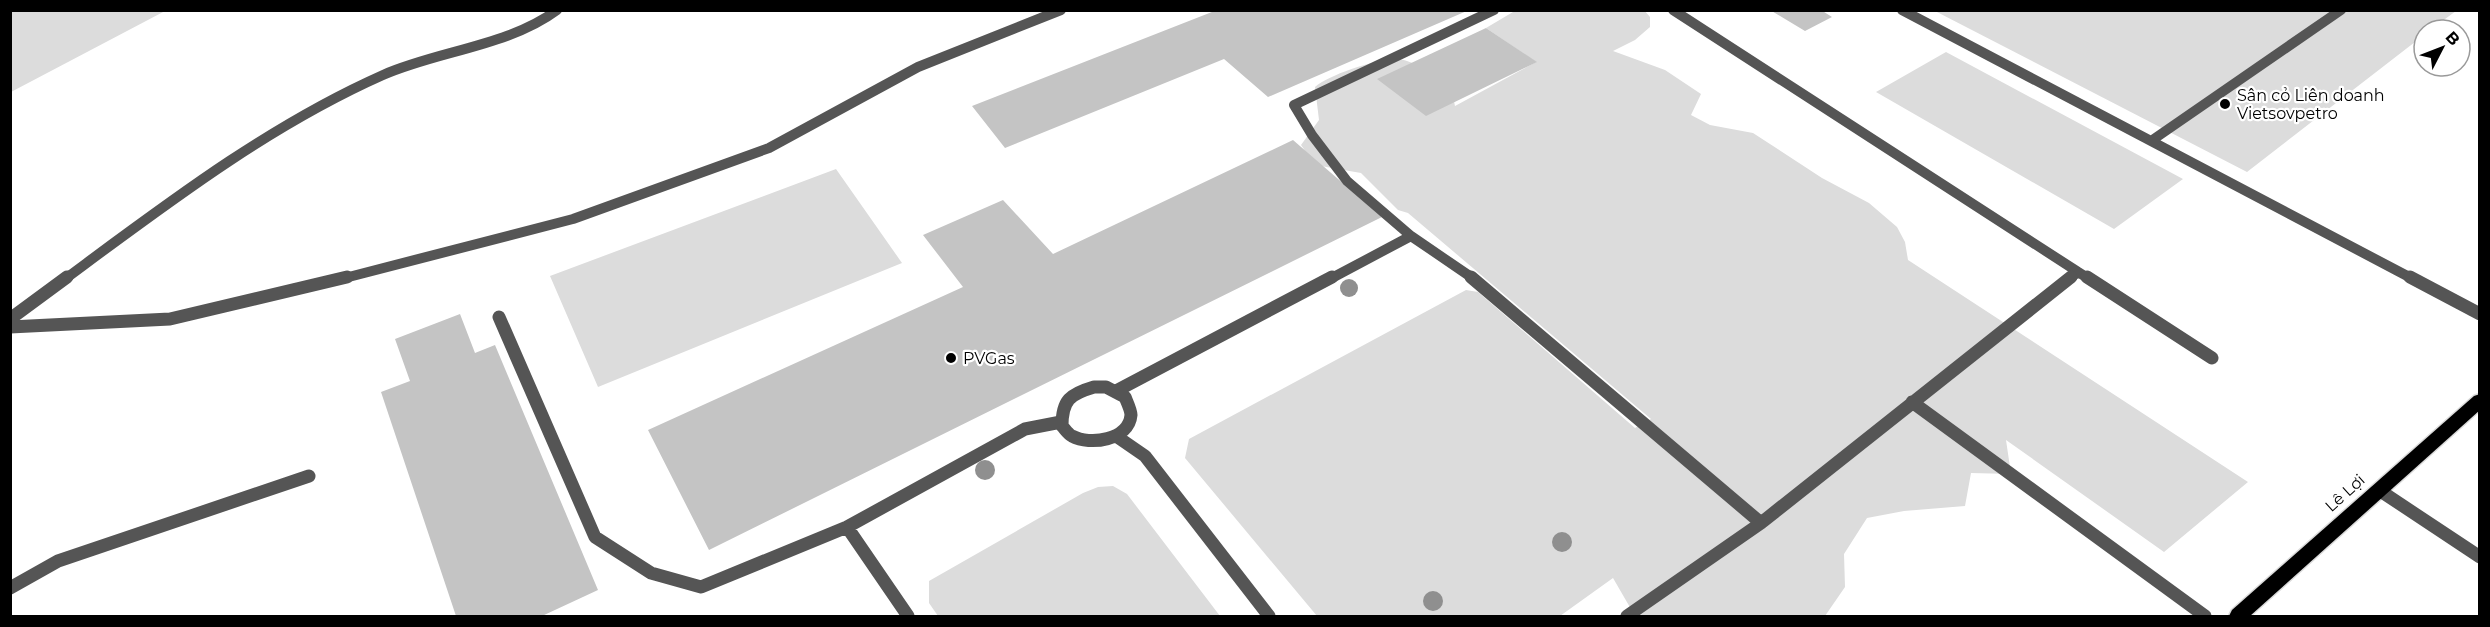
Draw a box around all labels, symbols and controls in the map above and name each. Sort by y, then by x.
north arrow [2412,18,2472,78]
text: B [2442,27,2464,49]
place label: Sân cỏ Liên doanh Vietsovpetro [2237,86,2385,123]
marker: Sân cỏ Liên doanh Vietsovpetro [2218,97,2232,111]
place label: PVGas [963,349,1015,368]
marker: PVGas [944,351,958,365]
street label: Lê Lợi [2321,470,2369,516]

